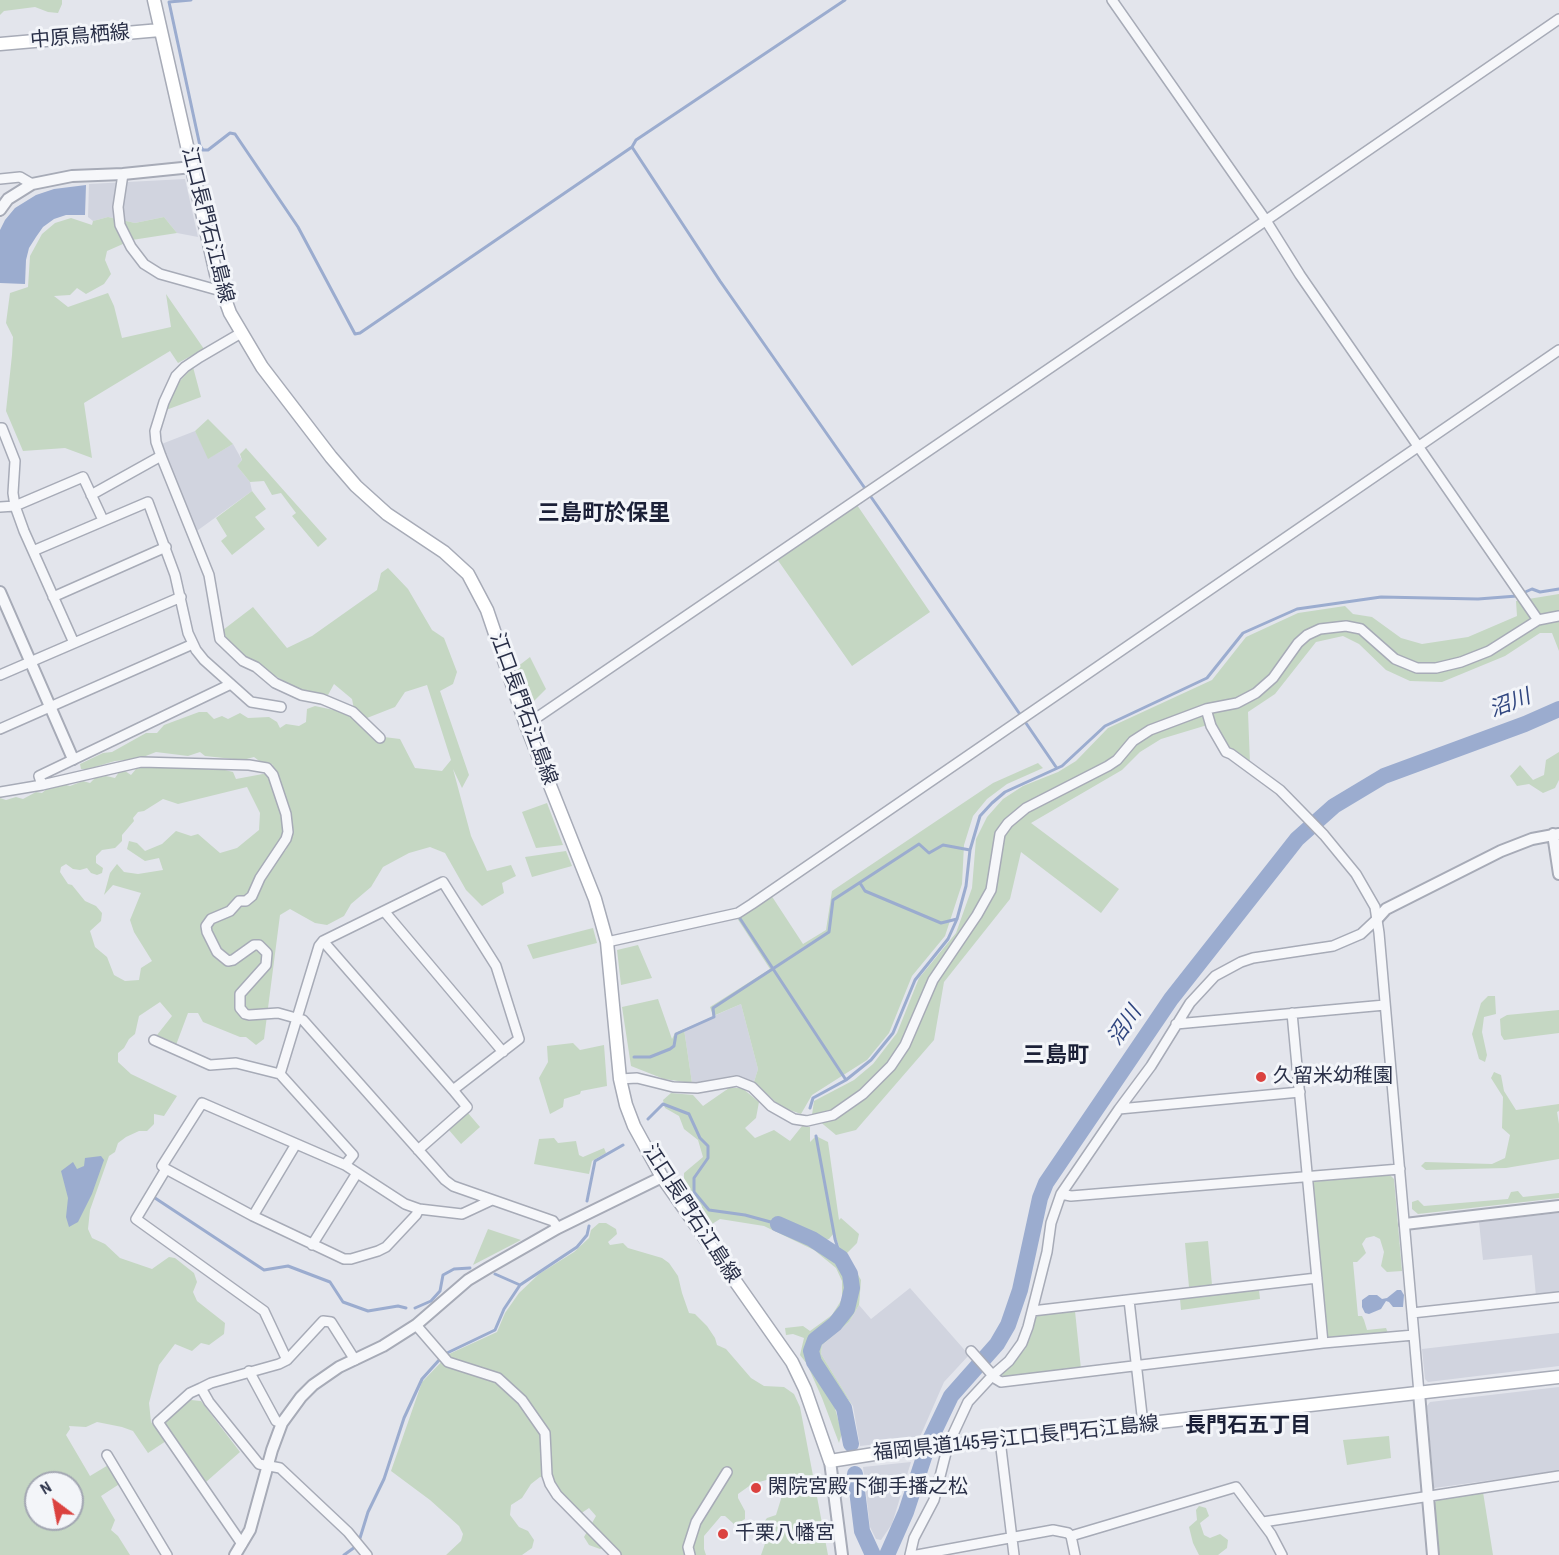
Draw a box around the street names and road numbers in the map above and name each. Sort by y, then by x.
street label: 中原鳥栖線 [29,21,131,53]
street label: 江口長門石江島線 [176,144,238,306]
street label: 江口長門石江島線 [484,630,562,788]
street label: 江口長門石江島線 [637,1140,745,1288]
street label: 福岡県道145号江口長門石江島線 [872,1412,1160,1466]

